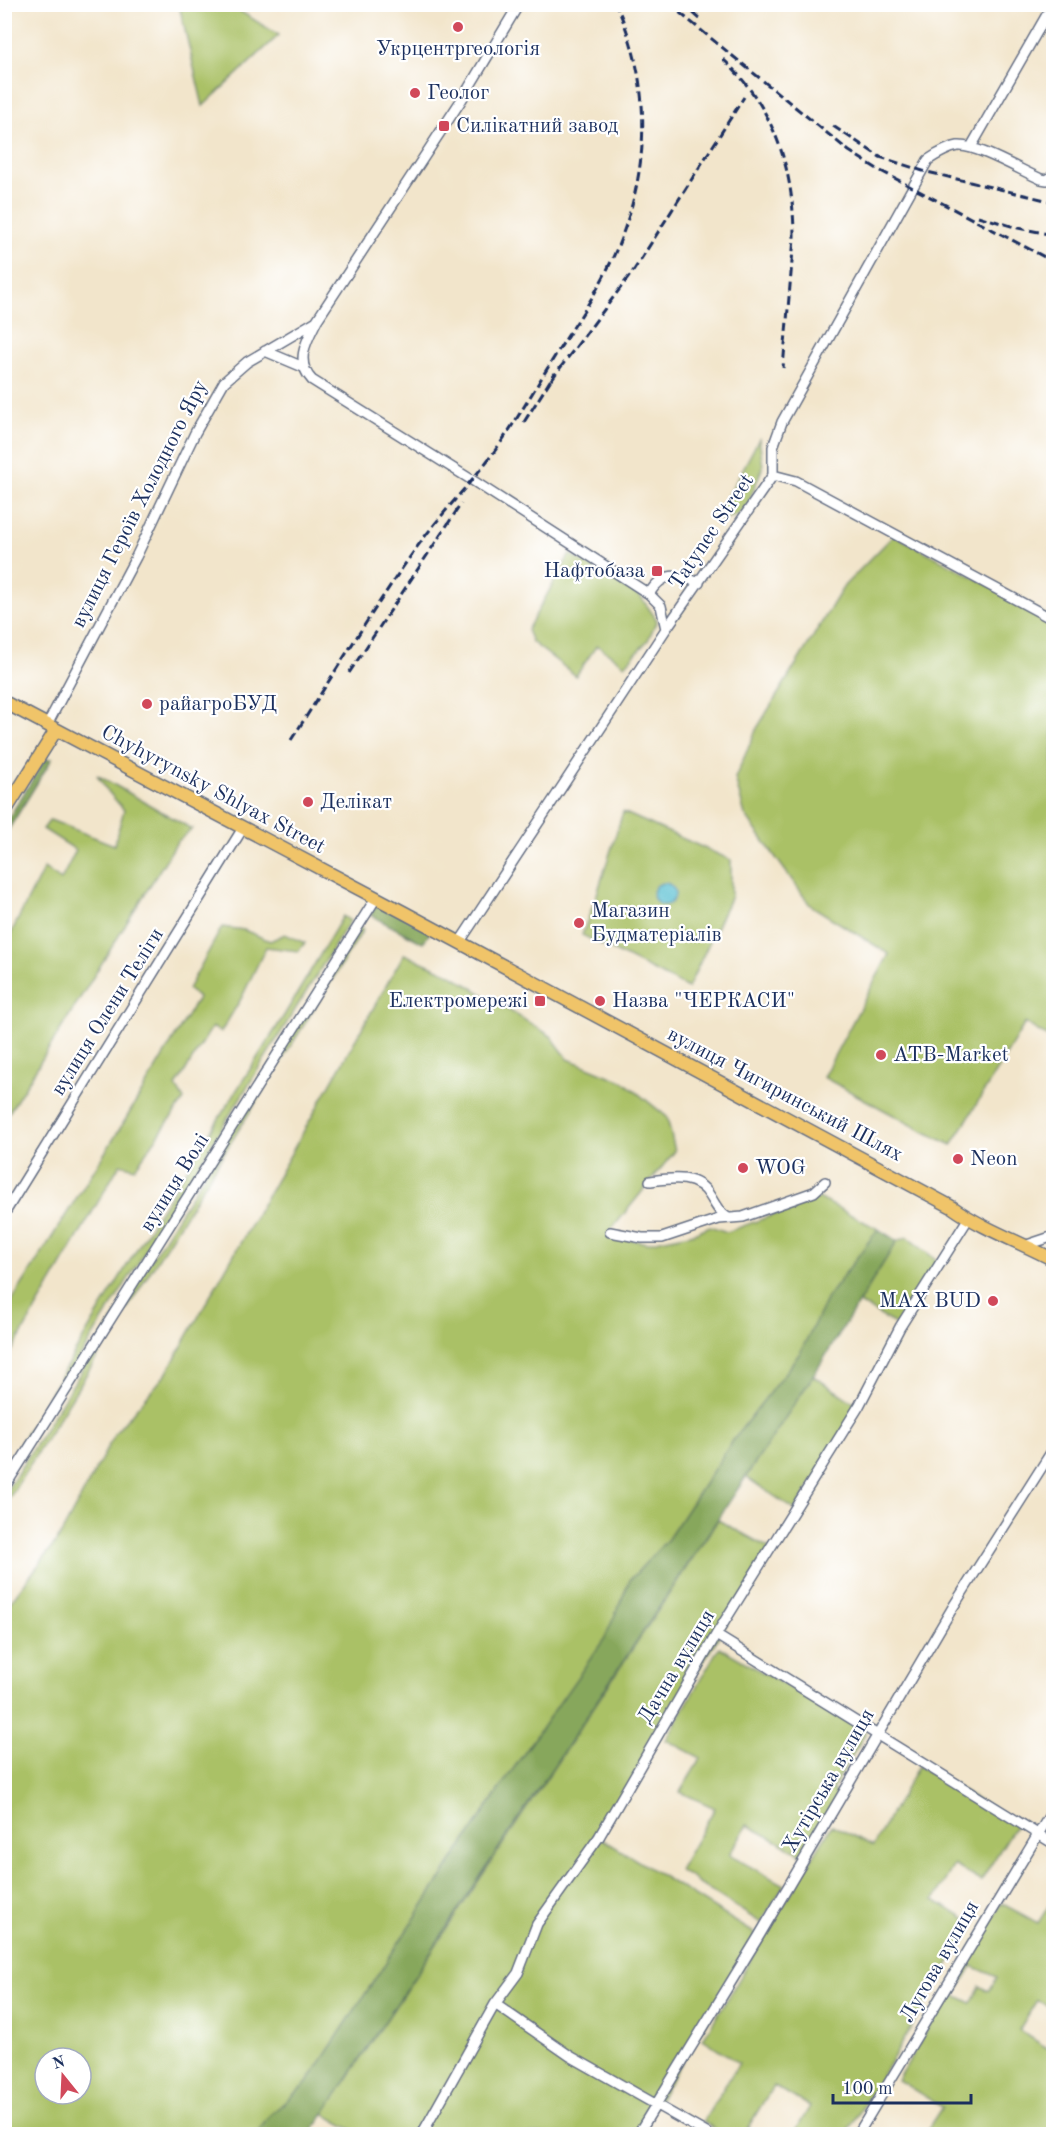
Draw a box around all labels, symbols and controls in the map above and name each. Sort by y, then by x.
marker: Укрцентргеологія [451,20,465,34]
place label: Укрцентргеологія [376,39,540,60]
place label: Геолог [427,83,489,104]
marker: Геолог [408,86,422,100]
place label: Силікатний завод [456,116,619,137]
marker: Силікатний завод [437,119,451,133]
street label: вулиця Героїв Холодного Яру [68,377,212,631]
street label: Tatynec Street [666,470,758,594]
place label: Нафтобаза [544,561,645,582]
marker: Нафтобаза [650,564,664,578]
place label: райагроБУД [159,694,277,715]
marker: райагроБУД [140,697,154,711]
street label: Chyhyrynsky Shlyax Street [97,722,329,858]
place label: Делікат [320,792,392,813]
marker: Делікат [301,795,315,809]
place label: Магазин Будматеріалів [591,901,722,946]
marker: Магазин Будматеріалів [572,916,586,930]
street label: вулиця Олени Теліги [48,925,168,1099]
place label: Електромережі [388,991,528,1012]
place label: Назва "ЧЕРКАСИ" [612,991,795,1012]
marker: Електромережі [533,994,547,1008]
marker: Назва "ЧЕРКАСИ" [593,994,607,1008]
street label: вулиця Чигиринський Шлях [664,1024,906,1166]
place label: ATB-Market [893,1045,1009,1066]
marker: ATB-Market [874,1048,888,1062]
street label: вулиця Волі [137,1130,213,1236]
place label: Neon [970,1149,1018,1170]
marker: Neon [951,1152,965,1166]
place label: WOG [755,1158,806,1179]
marker: WOG [736,1161,750,1175]
place label: MAX BUD [879,1291,981,1312]
marker: MAX BUD [986,1294,1000,1308]
street label: Дачна вулиця [635,1606,719,1727]
street label: Хутірська вулиця [779,1705,879,1857]
street label: Лугова вулиця [897,1898,983,2026]
north arrow [33,2046,93,2106]
text: N [51,2054,68,2073]
scale bar [833,2067,971,2105]
text: 100 m [842,2080,893,2098]

